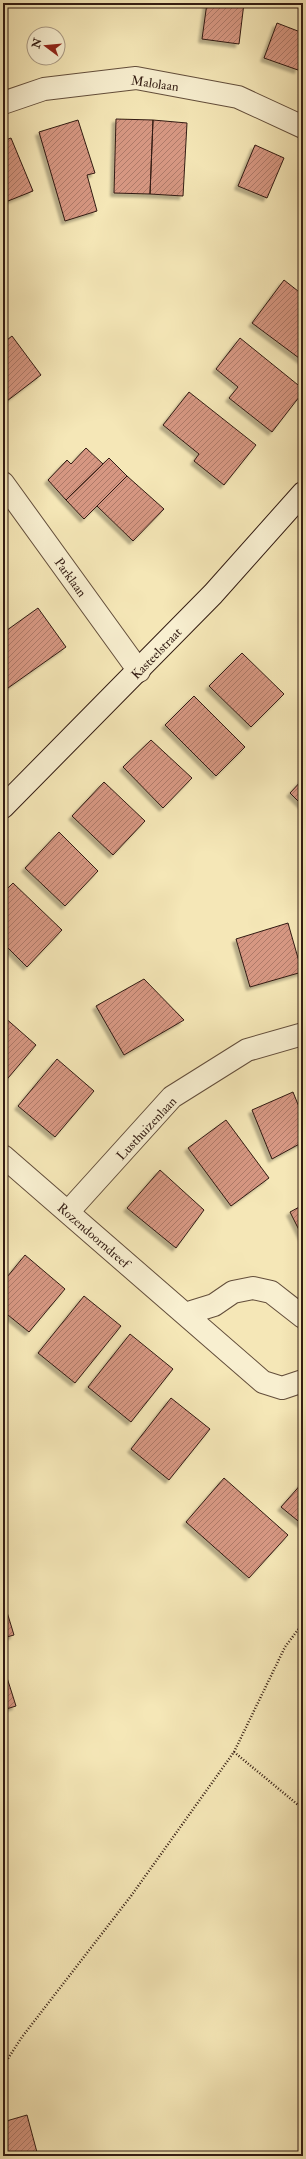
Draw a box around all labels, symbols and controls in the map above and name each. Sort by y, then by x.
north arrow [26,26,66,66]
text: N [29,36,45,51]
street label: Malolaan [130,73,180,95]
street label: Parklaan [51,555,90,600]
street label: Kasteelstraat [128,625,185,683]
street label: Lusthuizenlaan [113,1093,180,1164]
street label: Rozendoorndreef [54,1200,134,1273]

